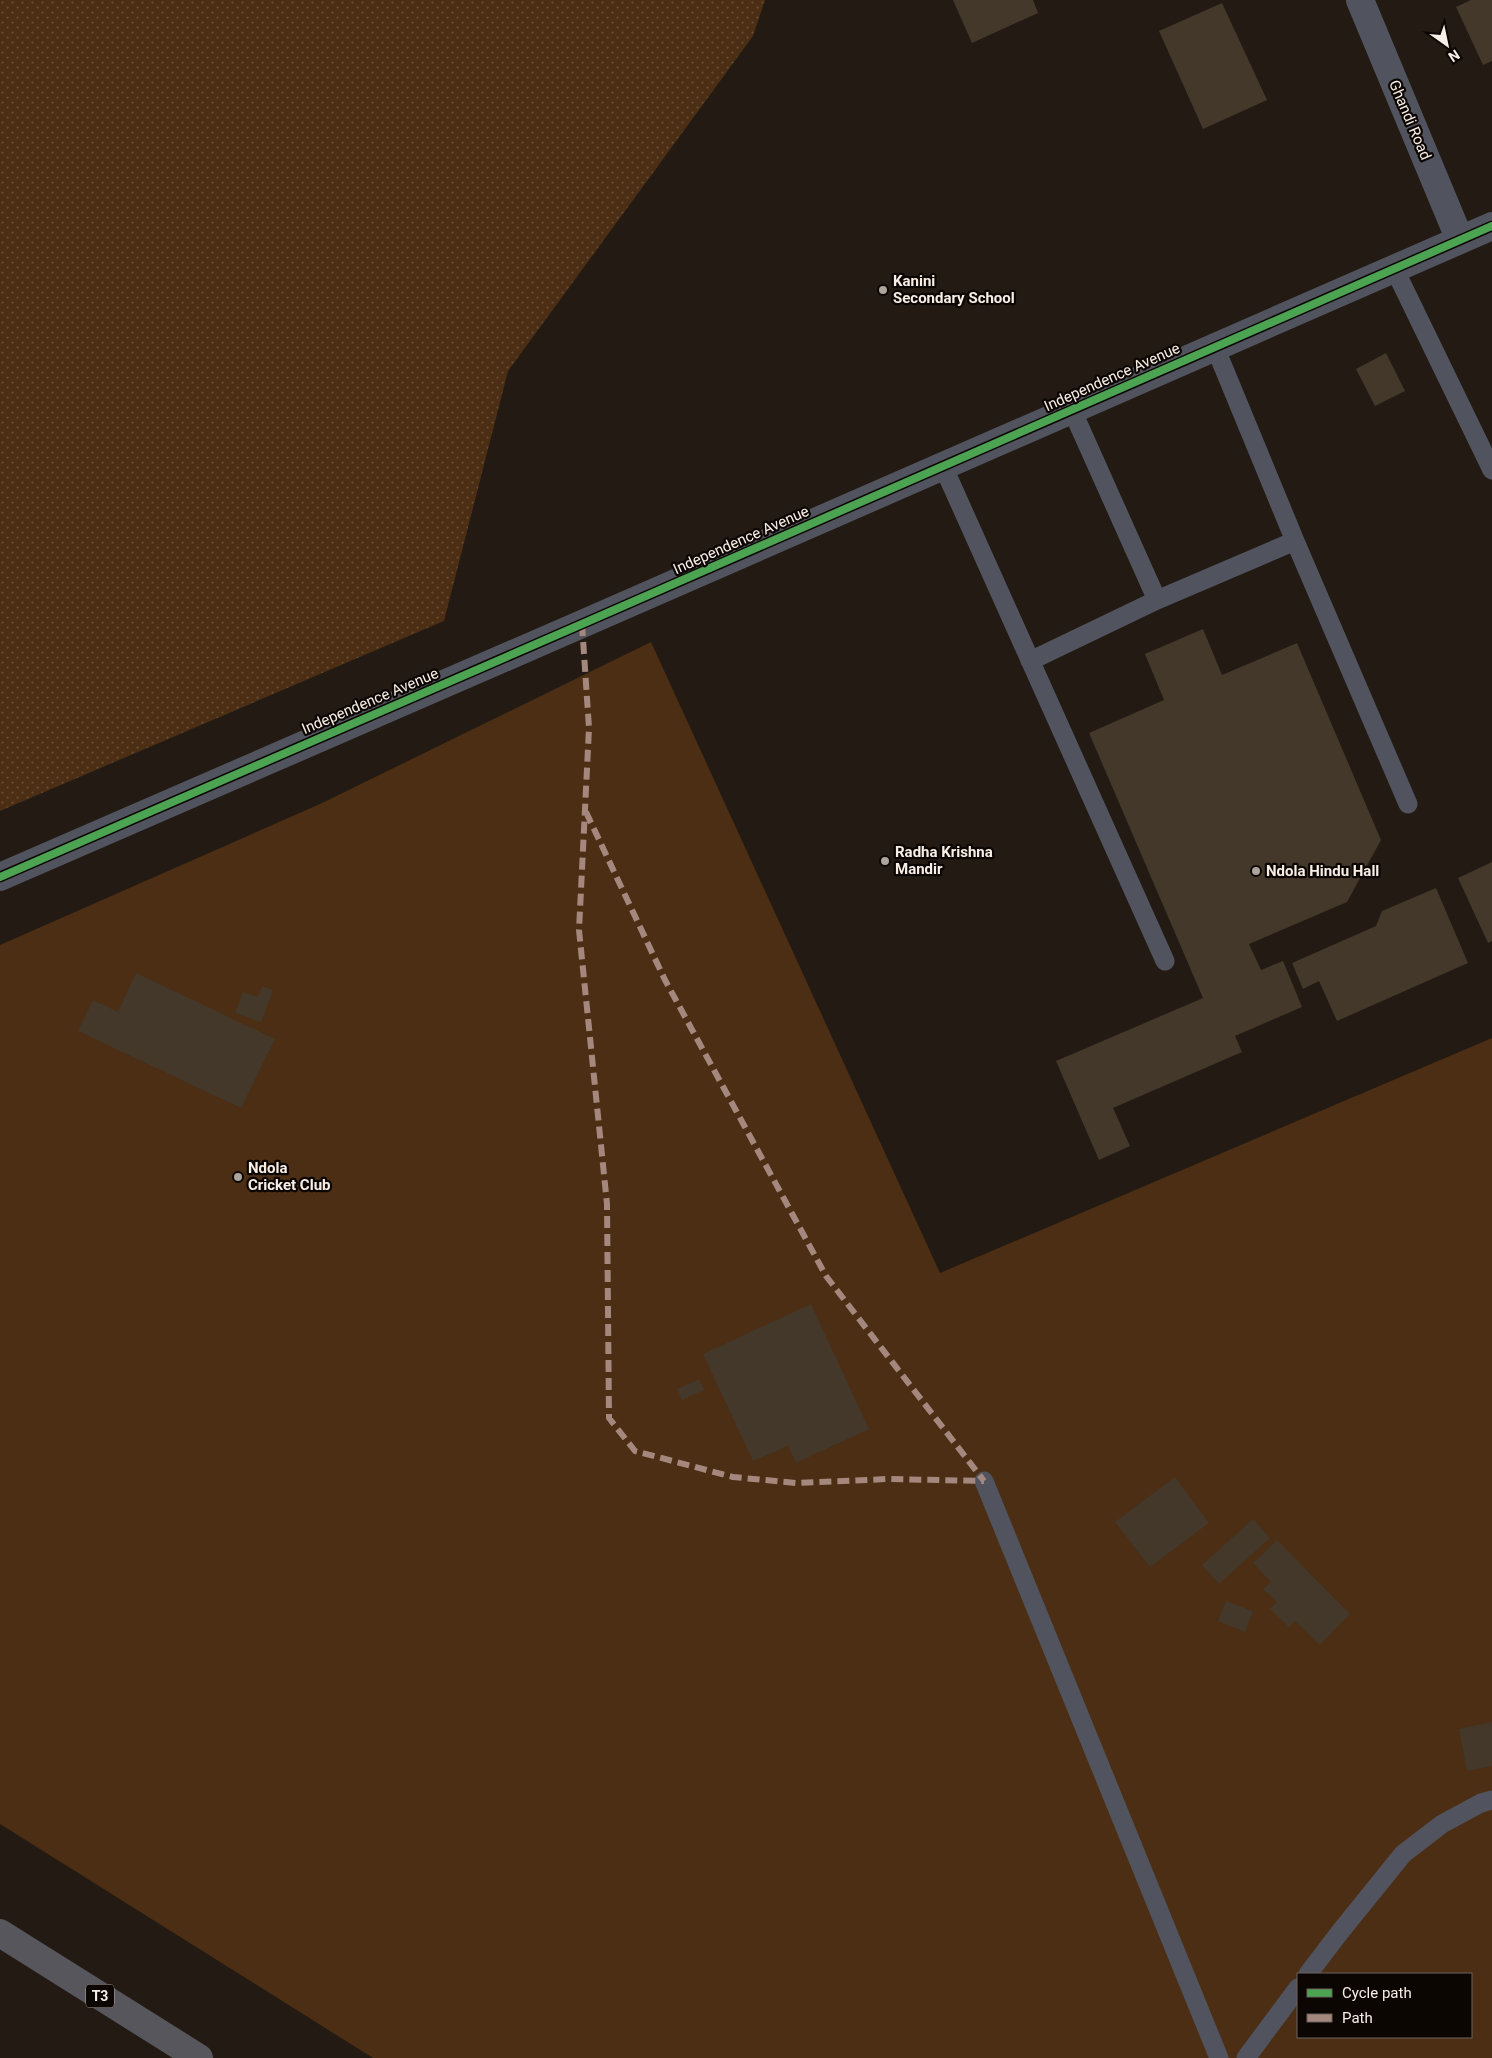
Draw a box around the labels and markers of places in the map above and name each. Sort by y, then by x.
place label: Kanini Secondary School [893,272,1015,307]
marker: Kanini Secondary School [877,284,889,296]
place label: Radha Krishna Mandir [895,843,993,878]
marker: Radha Krishna Mandir [879,855,891,867]
place label: Ndola Hindu Hall [1266,862,1379,880]
marker: Ndola Hindu Hall [1250,865,1262,877]
place label: Ndola Cricket Club [248,1159,331,1194]
marker: Ndola Cricket Club [232,1171,244,1183]

